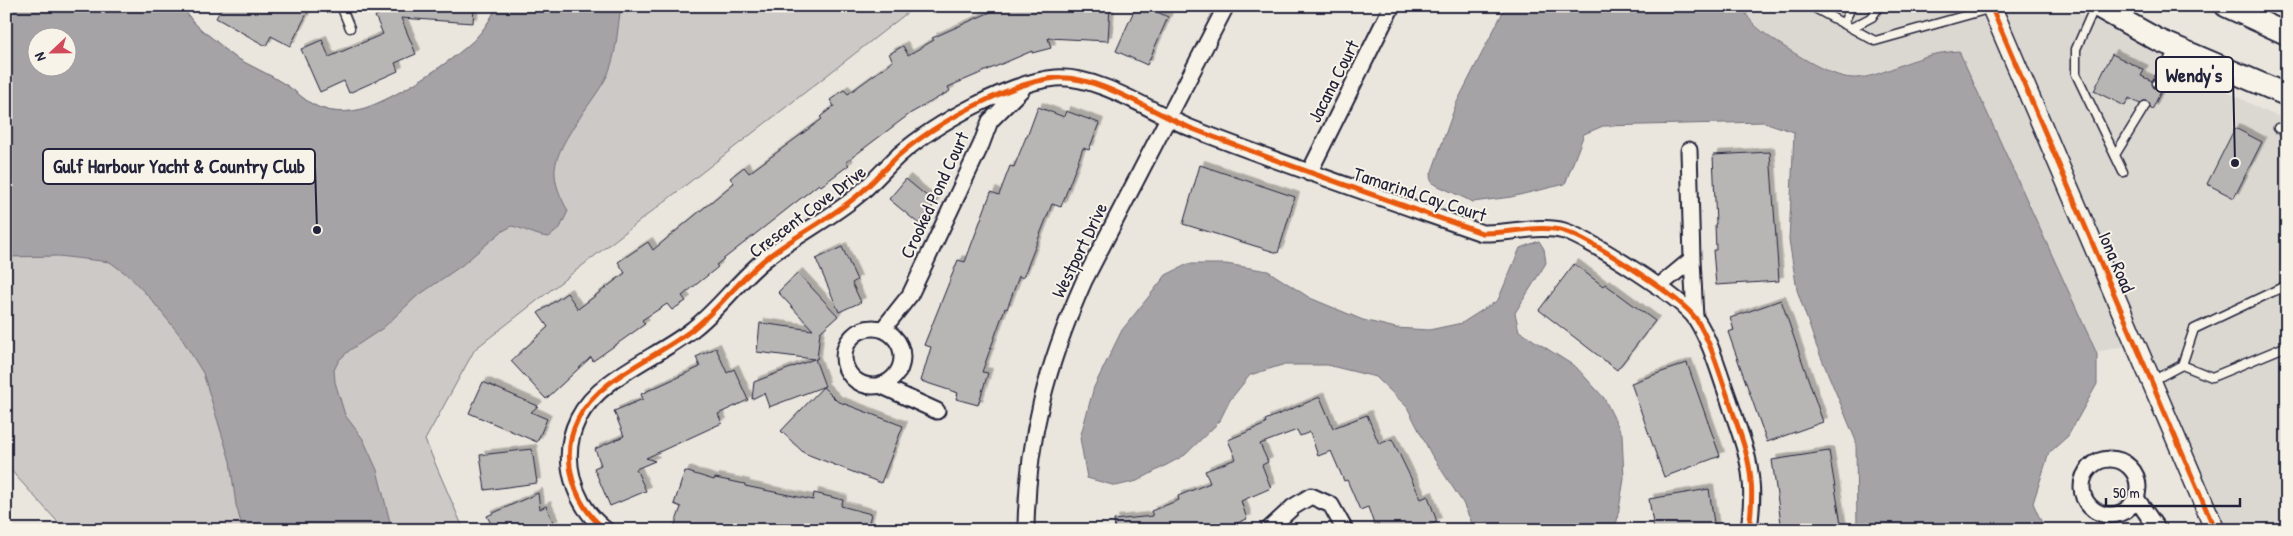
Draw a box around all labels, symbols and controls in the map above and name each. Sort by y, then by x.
north arrow [28,28,78,78]
street label: Jacana Court [1301,35,1365,127]
text: N [29,50,50,64]
callout: Wendy's [2156,57,2233,92]
text: Wendy's [2166,61,2223,89]
street label: Crooked Pond Court [893,127,975,263]
callout: Gulf Harbour Yacht & Country Club [43,149,315,184]
text: Gulf Harbour Yacht & Country Club [53,152,305,180]
street label: Crescent Cove Drive [743,158,871,264]
street label: Tamarind Cay Court [1350,160,1490,228]
street label: Westport Drive [1045,198,1113,302]
street label: Iona Road [2093,228,2142,297]
scale bar [2106,476,2239,508]
text: 50 m [2113,482,2140,503]

